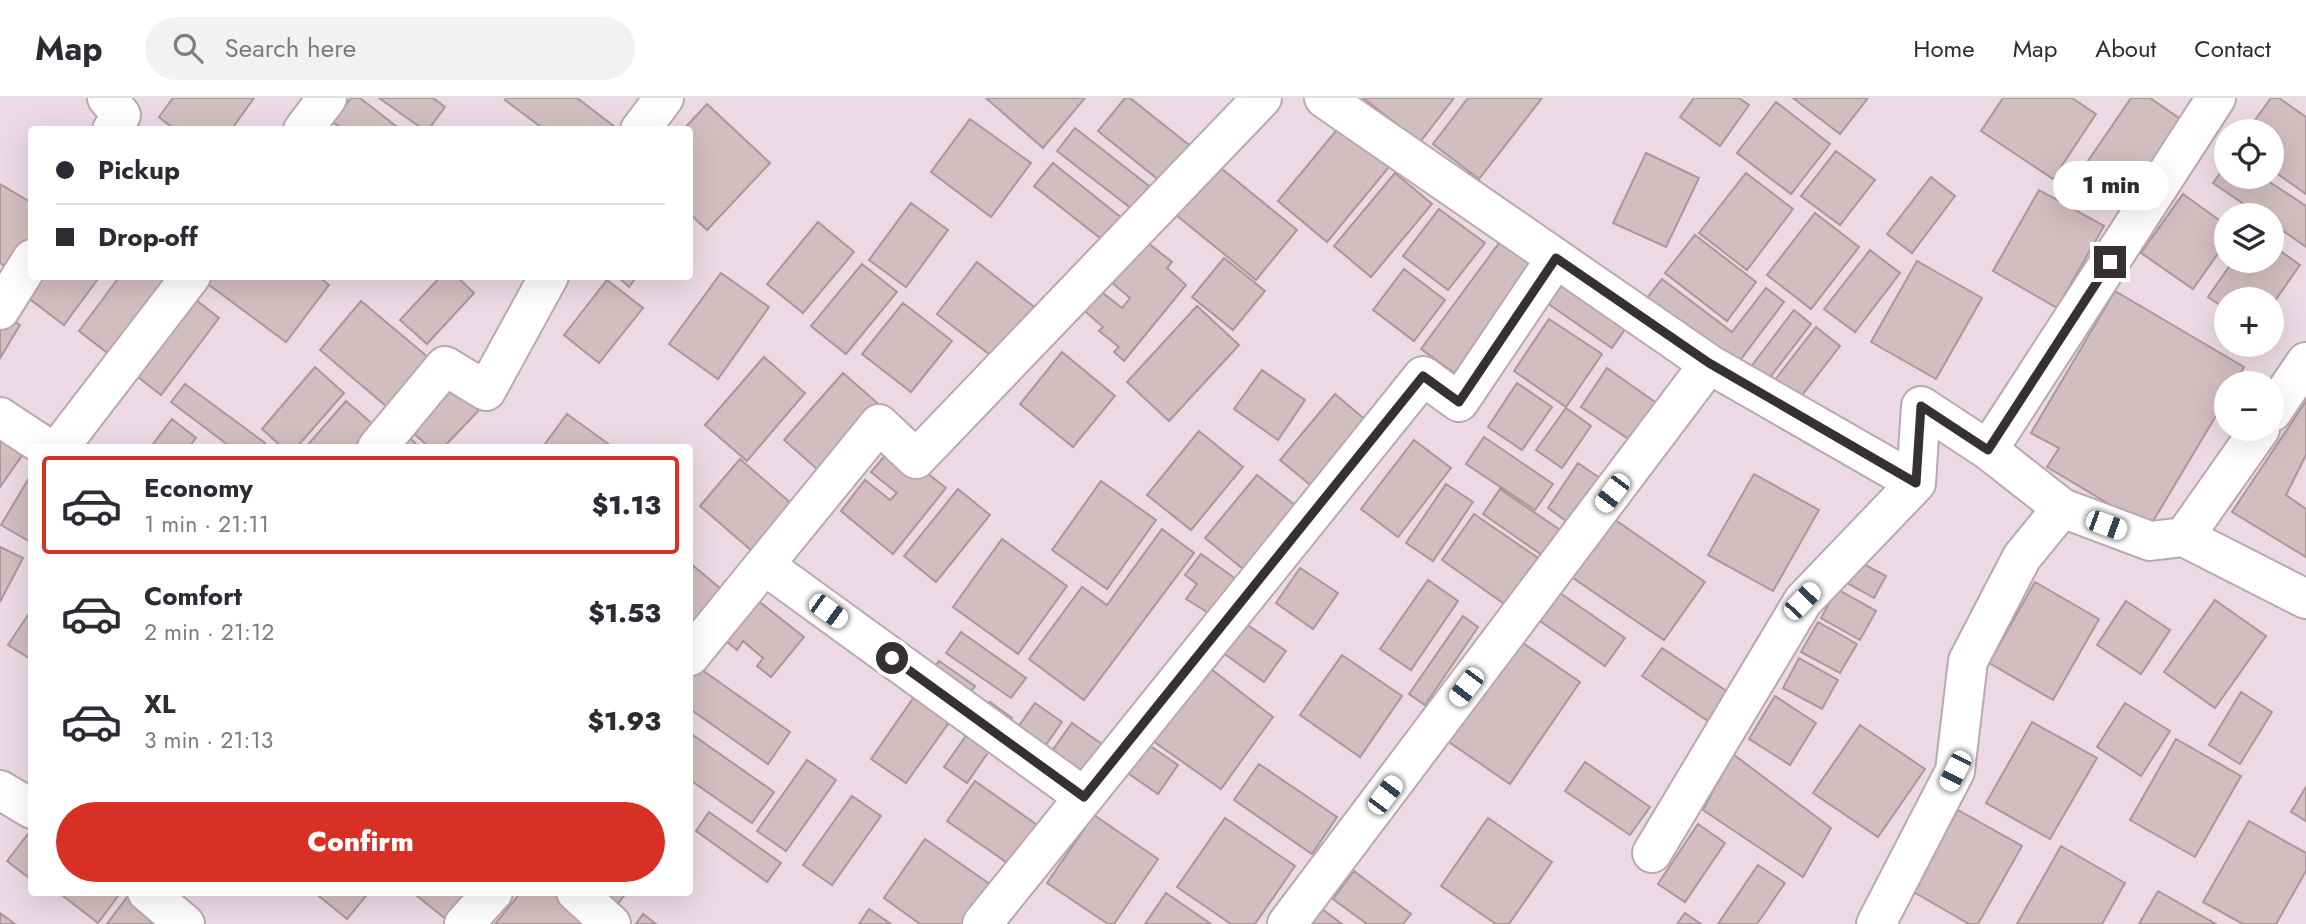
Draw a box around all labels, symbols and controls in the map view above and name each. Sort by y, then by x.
search box [145,17,635,80]
text: Map [35,25,103,72]
icon: search [169,29,207,67]
text: Search here [225,29,356,67]
text: Home [1913,31,1975,66]
text: Map [2013,31,2057,66]
text: About [2095,31,2156,66]
text: Contact [2194,31,2271,66]
map controls [2214,119,2284,441]
button: locate [2214,119,2284,189]
text: Pickup [98,151,180,189]
callout: 1 min [2052,160,2168,209]
text: 1 min [2082,168,2140,202]
button: layers [2214,203,2284,273]
text: Drop-off [98,218,198,256]
route end [2094,246,2126,278]
button: + [2214,287,2284,357]
button: − [2214,371,2284,441]
text: Economy [144,469,253,507]
car [1591,470,1634,516]
icon: car [60,474,123,537]
text: $1.13 [592,486,661,524]
text: 1 min · 21:11 [144,507,269,541]
car [2083,508,2130,542]
text: Comfort [144,577,242,615]
car [1780,579,1825,623]
icon: car [60,582,123,645]
car [805,590,852,632]
text: $1.53 [588,594,661,632]
text: 2 min · 21:12 [144,615,274,649]
route start [876,642,908,674]
car [1445,664,1488,710]
text: XL [144,685,176,723]
icon: car [60,690,123,753]
text: $1.93 [587,702,661,740]
text: 3 min · 21:13 [144,723,273,757]
car [1937,748,1974,794]
car [1364,772,1407,818]
button: Confirm [56,802,665,882]

